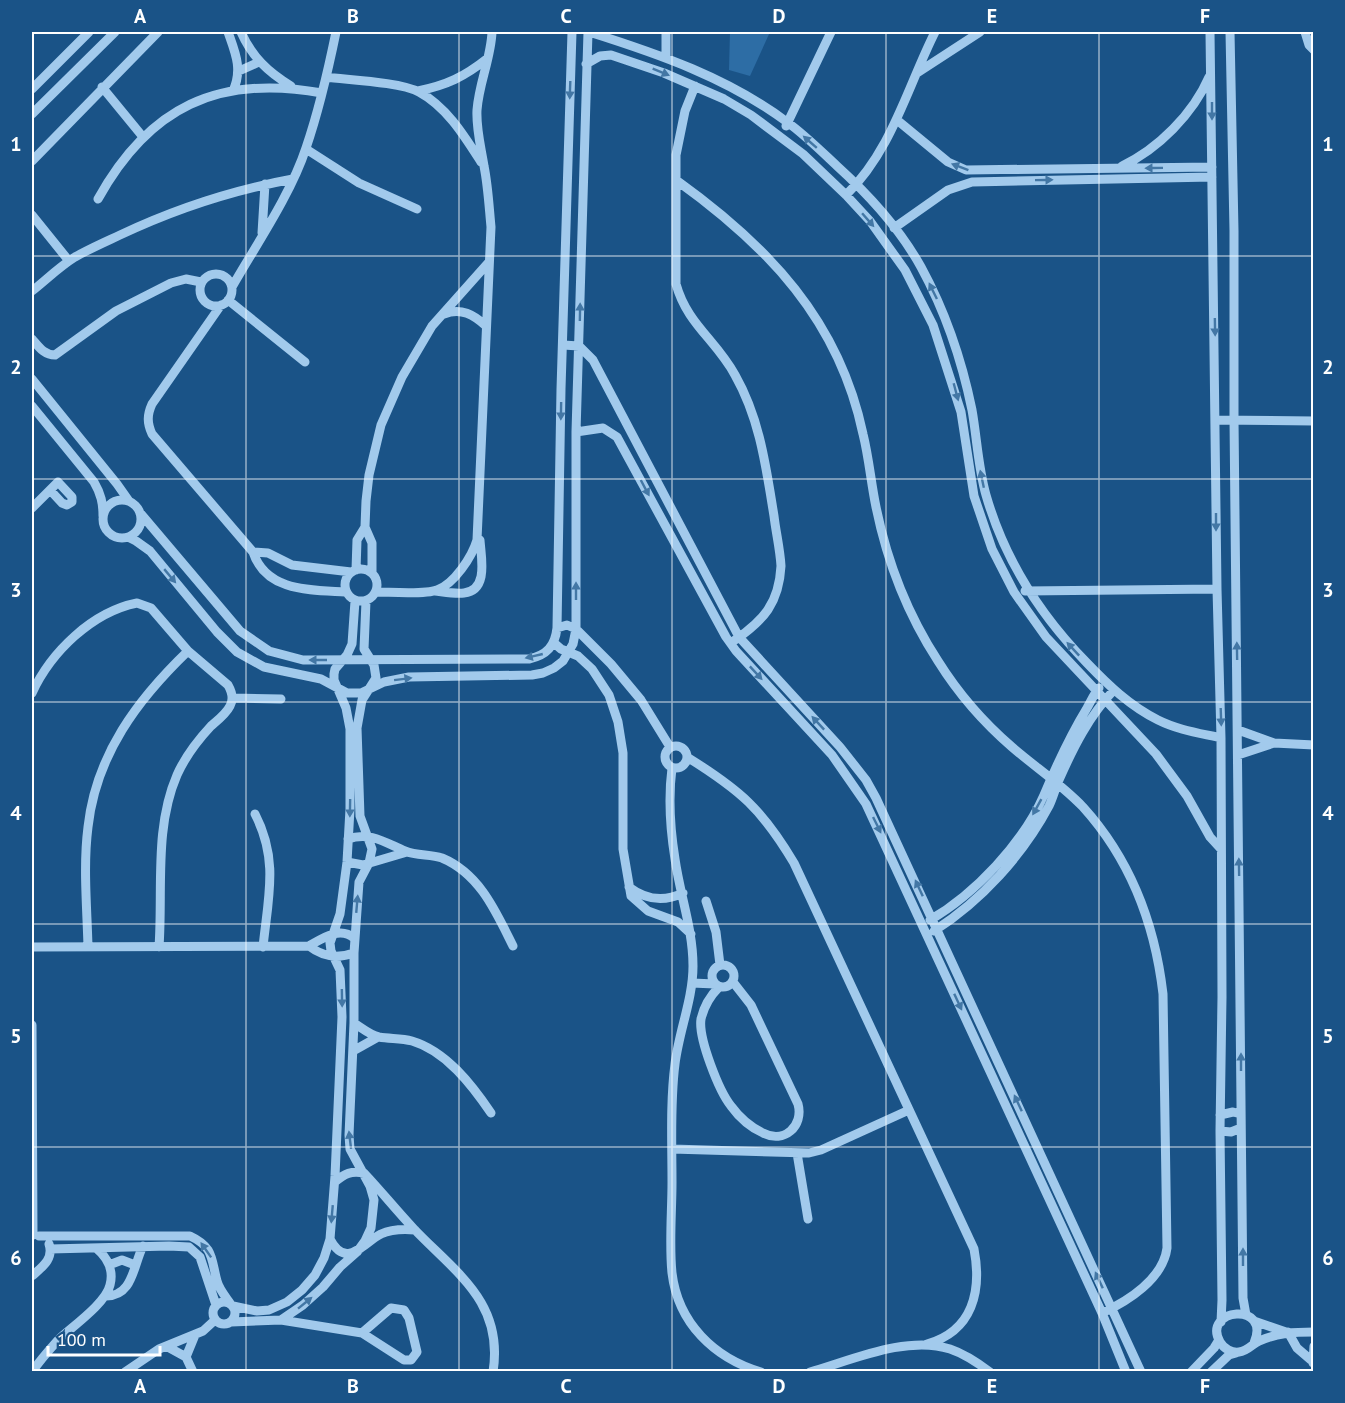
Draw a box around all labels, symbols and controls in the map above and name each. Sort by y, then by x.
text: A [134,3,147,29]
text: B [347,3,359,29]
text: C [560,3,572,29]
text: D [773,3,786,29]
text: E [987,3,997,29]
text: F [1200,3,1210,29]
one-way arrow [652,68,670,77]
one-way arrow [565,80,575,99]
one-way arrow [1207,101,1217,120]
text: 1 [10,131,22,157]
text: 1 [1322,131,1334,157]
one-way arrow [803,136,818,149]
one-way arrow [950,161,968,171]
one-way arrow [1144,163,1163,172]
one-way arrow [1035,175,1054,185]
one-way arrow [861,212,874,227]
one-way arrow [928,283,938,300]
one-way arrow [575,302,585,321]
one-way arrow [1210,317,1219,336]
text: 2 [10,354,22,380]
text: 2 [1322,354,1334,380]
one-way arrow [951,383,961,402]
one-way arrow [556,401,565,420]
one-way arrow [977,469,987,488]
one-way arrow [640,480,650,497]
one-way arrow [1211,512,1221,531]
one-way arrow [164,568,177,584]
text: 3 [10,577,22,603]
text: 3 [1322,577,1334,603]
one-way arrow [571,581,581,600]
one-way arrow [1066,641,1080,656]
one-way arrow [1232,641,1241,660]
one-way arrow [525,652,543,662]
one-way arrow [309,655,328,665]
one-way arrow [749,665,763,680]
one-way arrow [393,674,412,683]
one-way arrow [1216,707,1225,726]
one-way arrow [811,716,825,730]
one-way arrow [1032,798,1042,815]
one-way arrow [345,799,355,818]
text: 4 [10,800,22,826]
text: 4 [1322,800,1334,826]
one-way arrow [872,816,881,833]
one-way arrow [1235,857,1244,876]
one-way arrow [914,879,923,896]
one-way arrow [352,894,362,913]
one-way arrow [337,989,347,1008]
one-way arrow [953,993,962,1010]
text: 5 [10,1023,22,1049]
text: 5 [1322,1023,1334,1049]
one-way arrow [1236,1052,1246,1071]
one-way arrow [1013,1094,1022,1111]
one-way arrow [345,1130,355,1149]
one-way arrow [327,1205,337,1224]
one-way arrow [201,1242,212,1259]
text: 6 [10,1245,22,1271]
text: 6 [1322,1245,1334,1271]
one-way arrow [1238,1247,1247,1266]
one-way arrow [1095,1271,1104,1288]
one-way arrow [297,1297,312,1309]
scale bar [48,1319,160,1357]
text: 100 m [57,1328,106,1351]
text: A [134,1373,147,1399]
text: B [347,1373,359,1399]
text: C [560,1373,572,1399]
text: D [773,1373,786,1399]
text: E [987,1373,997,1399]
text: F [1200,1373,1210,1399]

